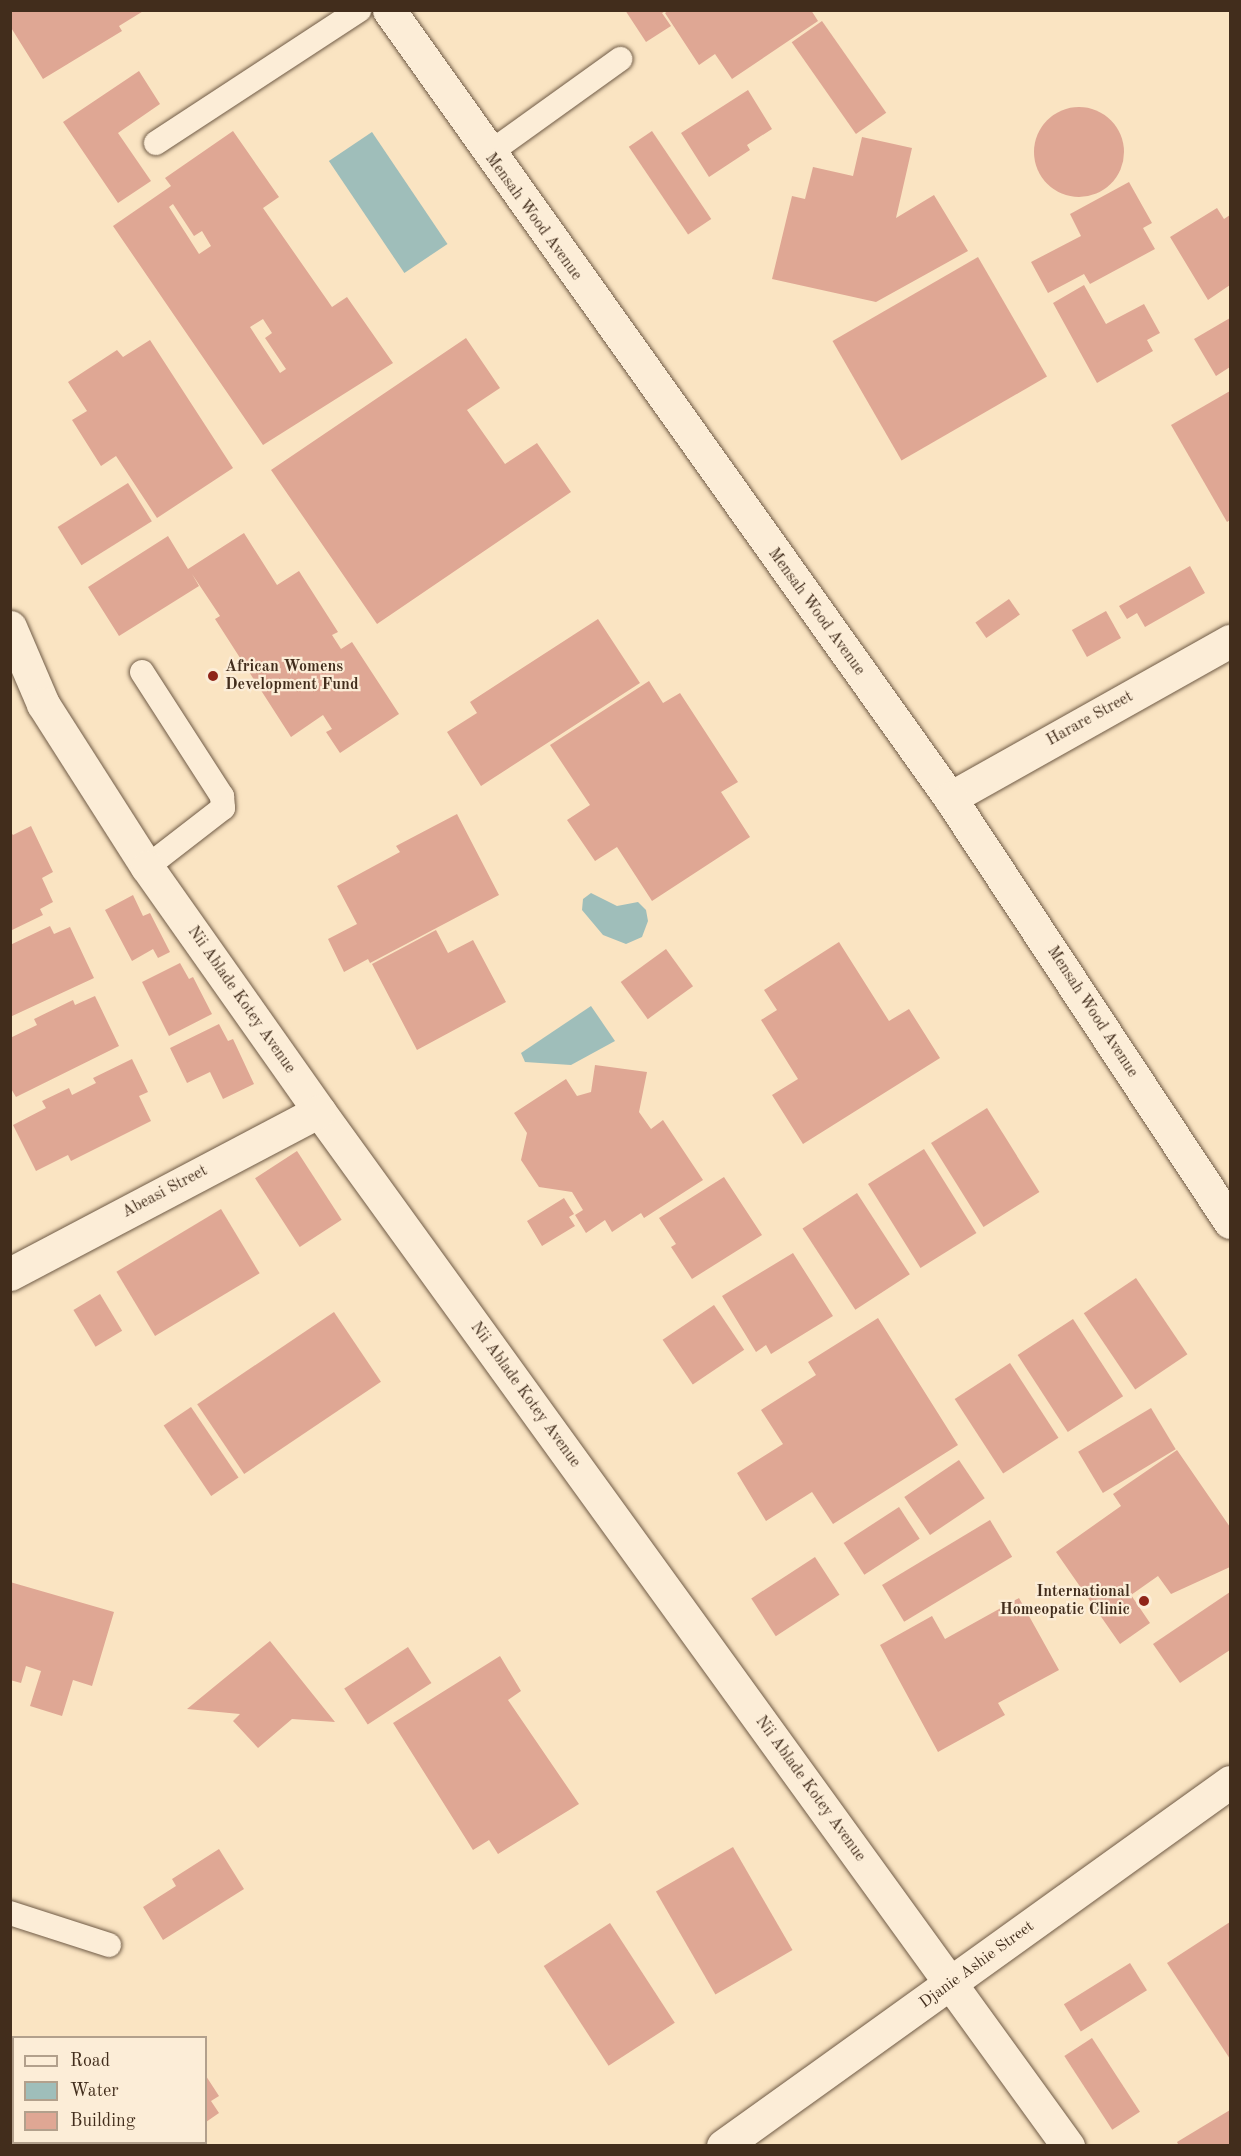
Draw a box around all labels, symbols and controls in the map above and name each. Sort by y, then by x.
street label: Mensah Wood Avenue [480,150,586,284]
street label: Mensah Wood Avenue [763,545,869,679]
place label: African Womens Development Fund [225,657,359,695]
marker: African Womens Development Fund [206,669,220,683]
street label: Harare Street [1043,687,1137,751]
street label: Nii Ablade Kotey Avenue [183,923,299,1077]
street label: Mensah Wood Avenue [1042,943,1142,1081]
street label: Abeasi Street [119,1161,211,1223]
street label: Nii Ablade Kotey Avenue [466,1319,584,1471]
place label: International Homeopatic Clinic [1000,1582,1130,1620]
marker: International Homeopatic Clinic [1135,1592,1153,1610]
street label: Nii Ablade Kotey Avenue [751,1713,869,1865]
street label: Djanie Ashie Street [916,1917,1038,2013]
legend [12,2036,207,2144]
text: Road [70,2052,110,2070]
text: Water [70,2082,119,2100]
text: Building [70,2112,135,2130]

